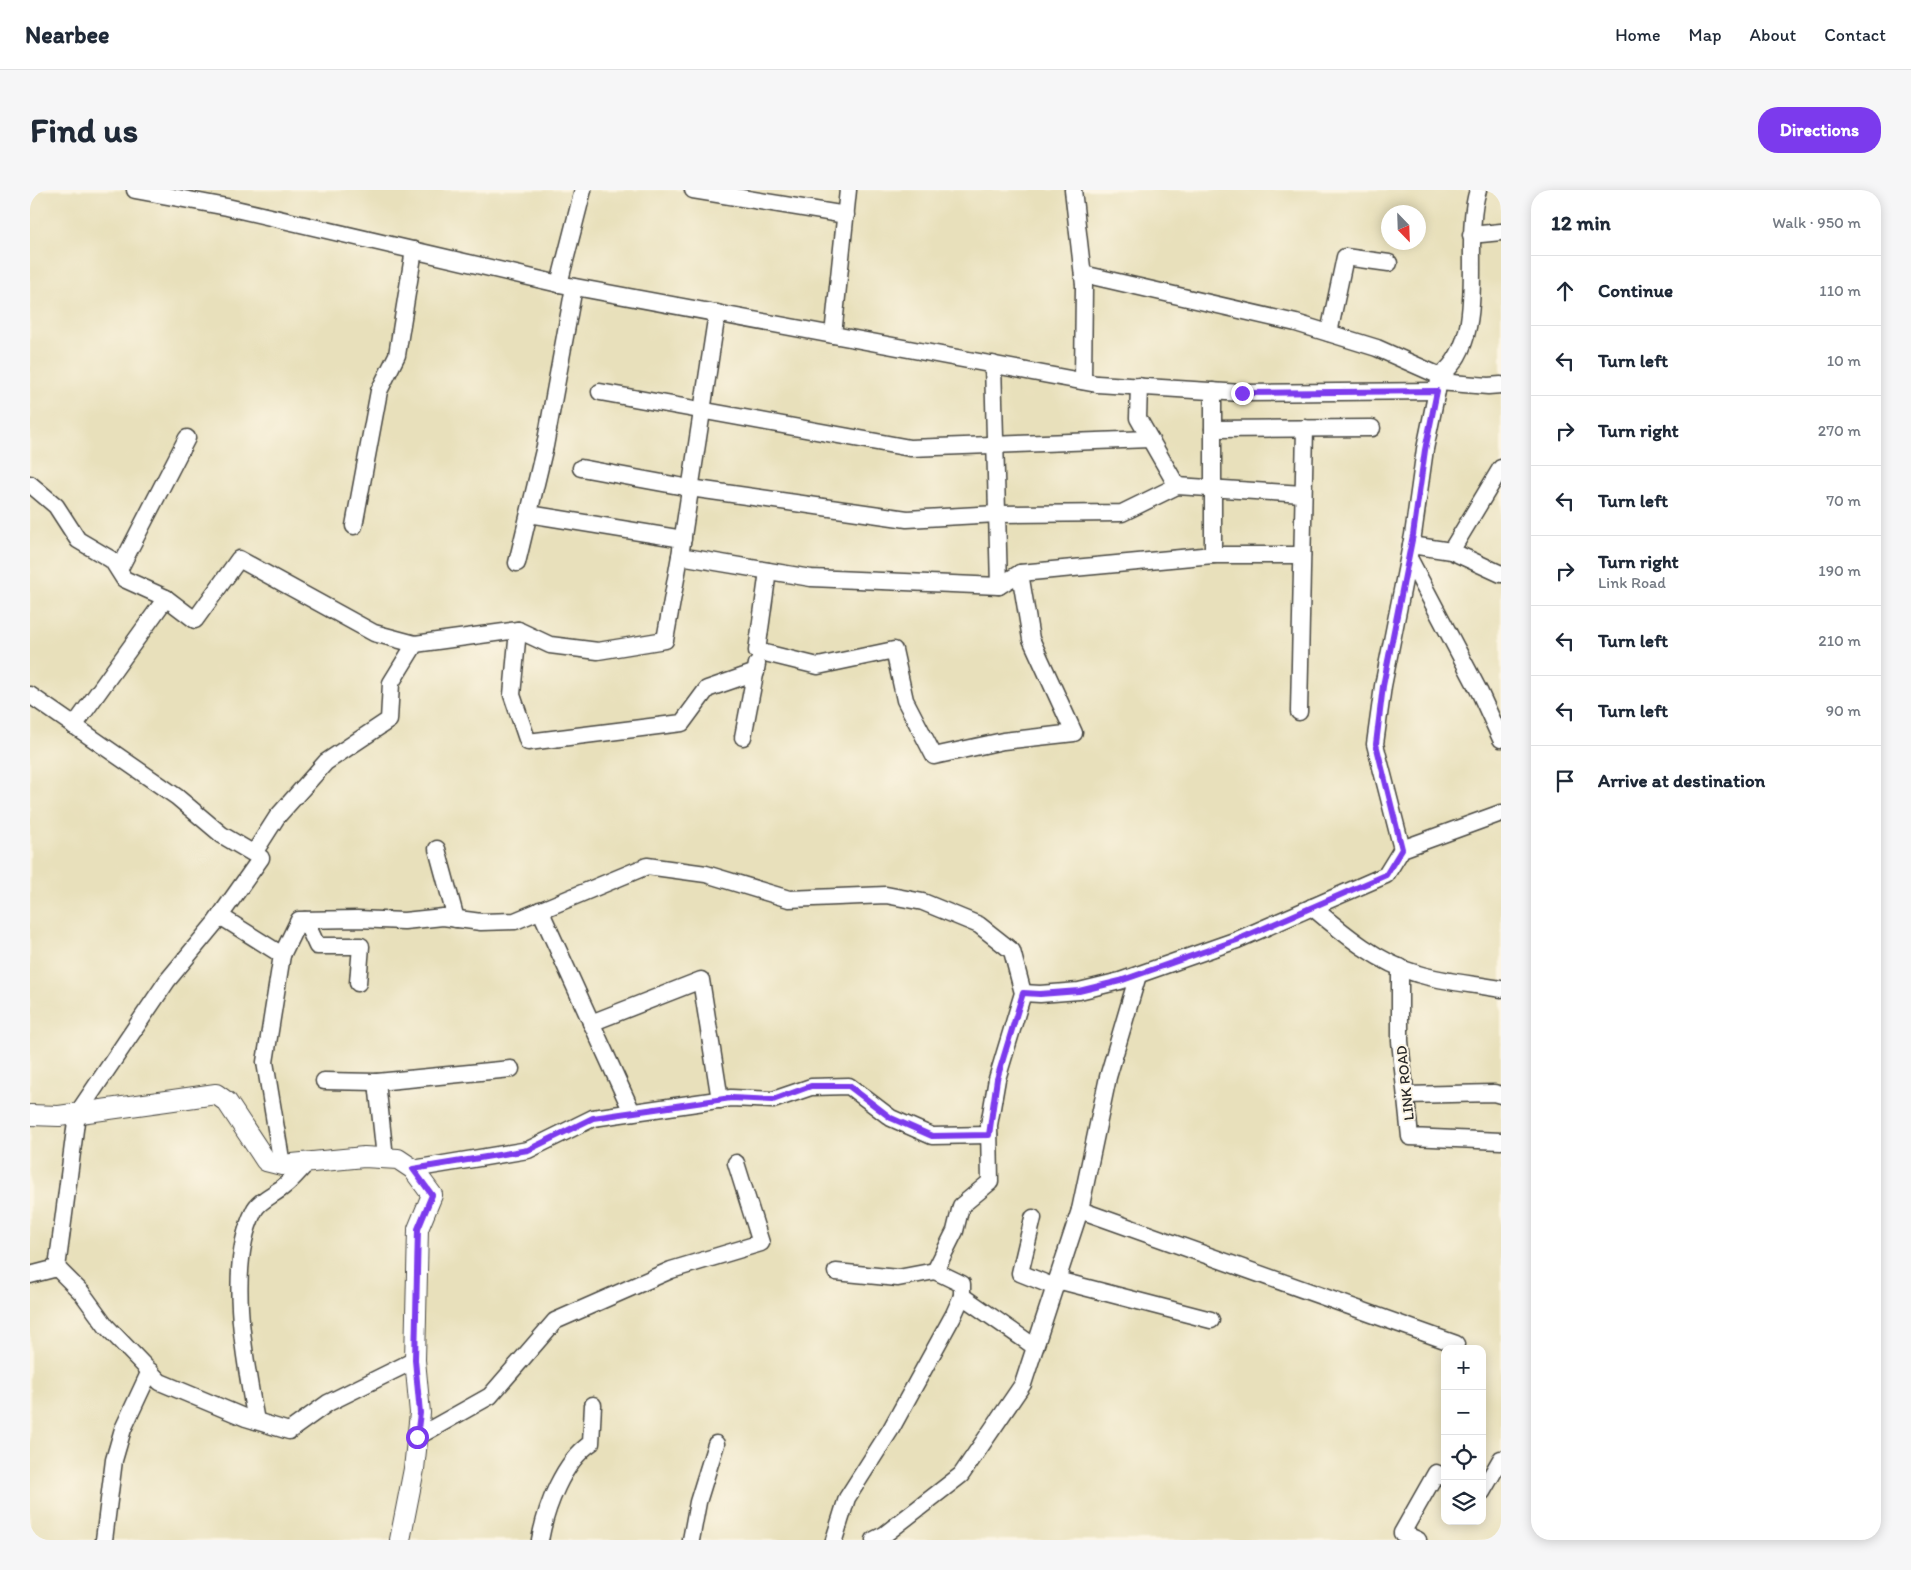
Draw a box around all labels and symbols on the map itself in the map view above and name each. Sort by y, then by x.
north arrow [1381,205,1426,250]
route end [1231,382,1254,405]
street label: LINK ROAD [1392,1045,1418,1121]
route start [406,1426,429,1449]

